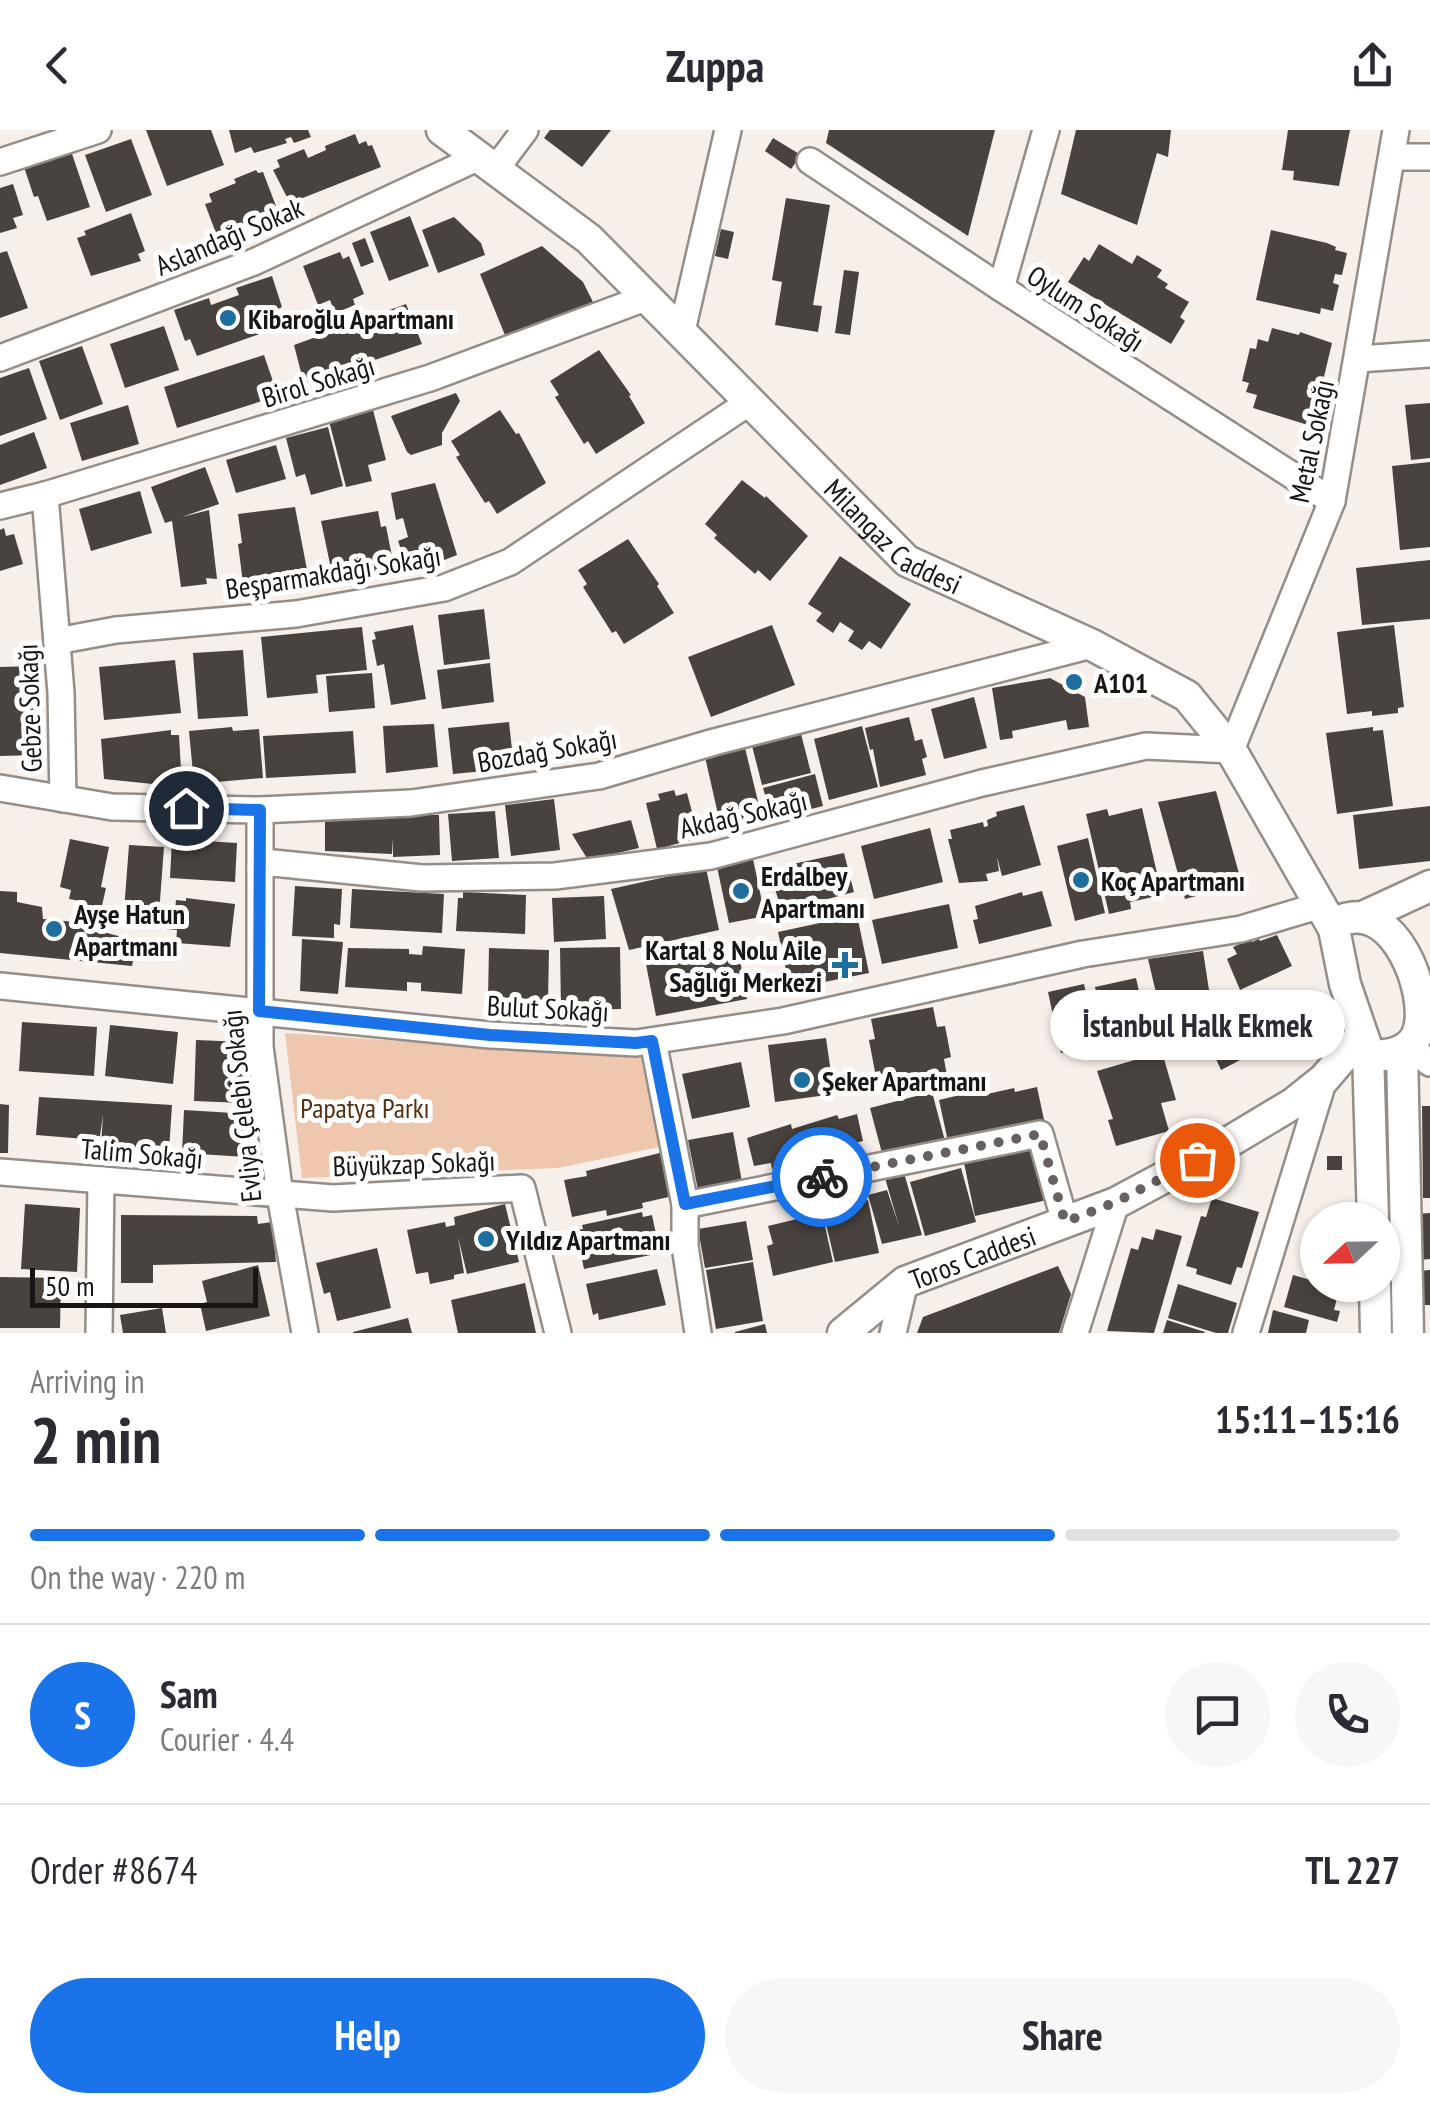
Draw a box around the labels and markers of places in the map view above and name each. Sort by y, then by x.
place label: Kibaroğlu Apartmanı [248,300,454,337]
marker: Kibaroğlu Apartmanı [217,307,239,329]
place label: A101 [1093,664,1148,701]
marker: A101 [1063,671,1085,693]
pin [144,766,229,851]
place label: Erdalbey Apartmanı [760,857,865,926]
place label: Koç Apartmanı [1101,862,1245,899]
marker: Koç Apartmanı [1070,869,1092,891]
marker: Erdalbey Apartmanı [730,880,752,902]
place label: Ayşe Hatun Apartmanı [73,895,185,964]
marker: Ayşe Hatun Apartmanı [43,918,65,940]
place label: Kartal 8 Nolu Aile Sağlığı Merkezi [645,931,822,1000]
marker: Kartal 8 Nolu Aile Sağlığı Merkezi [832,952,858,978]
callout: İstanbul Halk Ekmek [1050,990,1344,1060]
place label: Şeker Apartmanı [822,1062,987,1099]
marker: Şeker Apartmanı [791,1069,813,1091]
pin [1155,1118,1240,1203]
place label: Yıldız Apartmanı [505,1221,671,1258]
marker: Yıldız Apartmanı [475,1228,497,1250]

